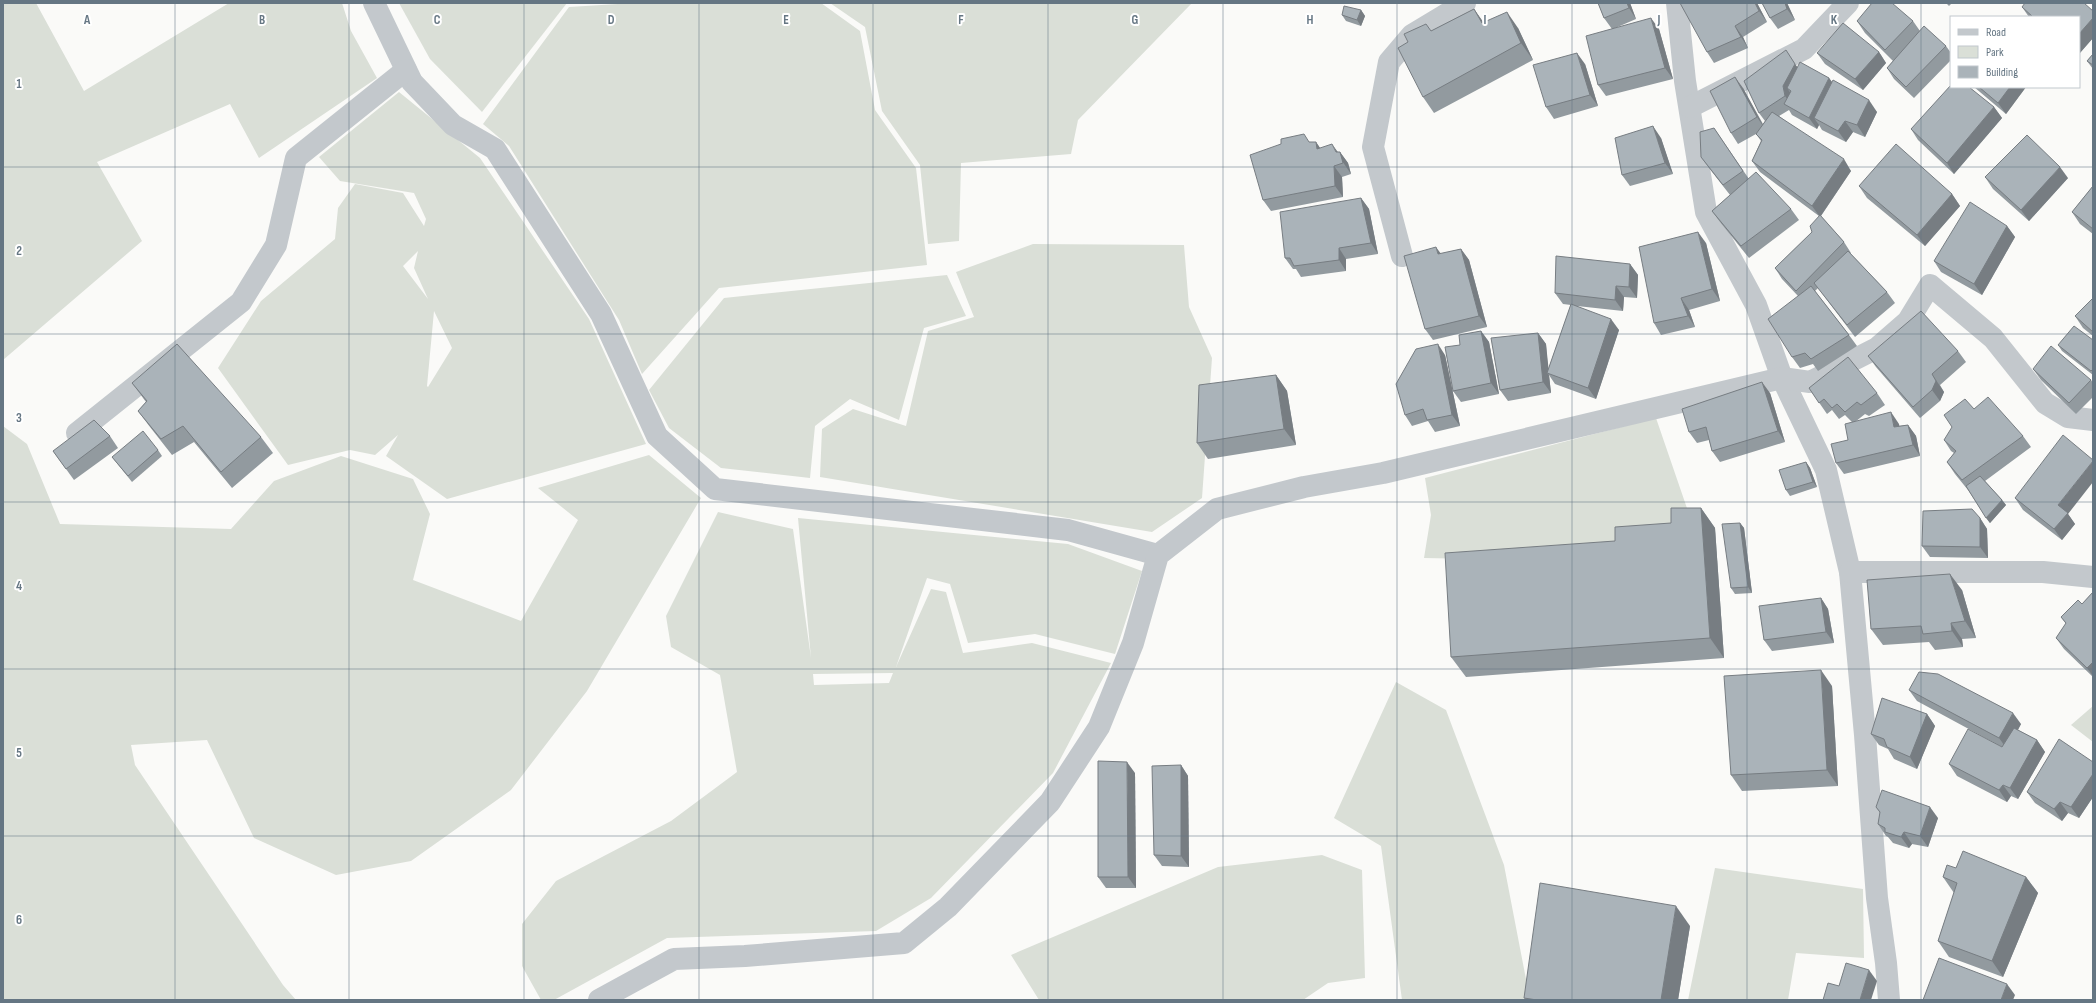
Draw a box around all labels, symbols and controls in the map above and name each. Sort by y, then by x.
text: A [83,12,91,28]
text: B [259,12,265,28]
text: C [434,12,441,28]
text: D [608,12,615,28]
text: E [783,12,789,28]
text: F [958,12,964,28]
text: G [1132,12,1139,28]
text: H [1307,12,1314,28]
text: I [1484,12,1487,28]
text: J [1657,12,1661,28]
text: K [1831,12,1838,28]
legend [1950,16,2080,88]
text: Road [1986,25,2006,40]
text: Park [1986,45,2004,60]
text: Building [1986,65,2018,80]
text: 1 [16,76,22,92]
text: 2 [16,243,22,259]
text: 3 [16,410,22,426]
text: 4 [16,578,22,594]
text: 5 [16,745,22,761]
text: 6 [16,912,22,928]

